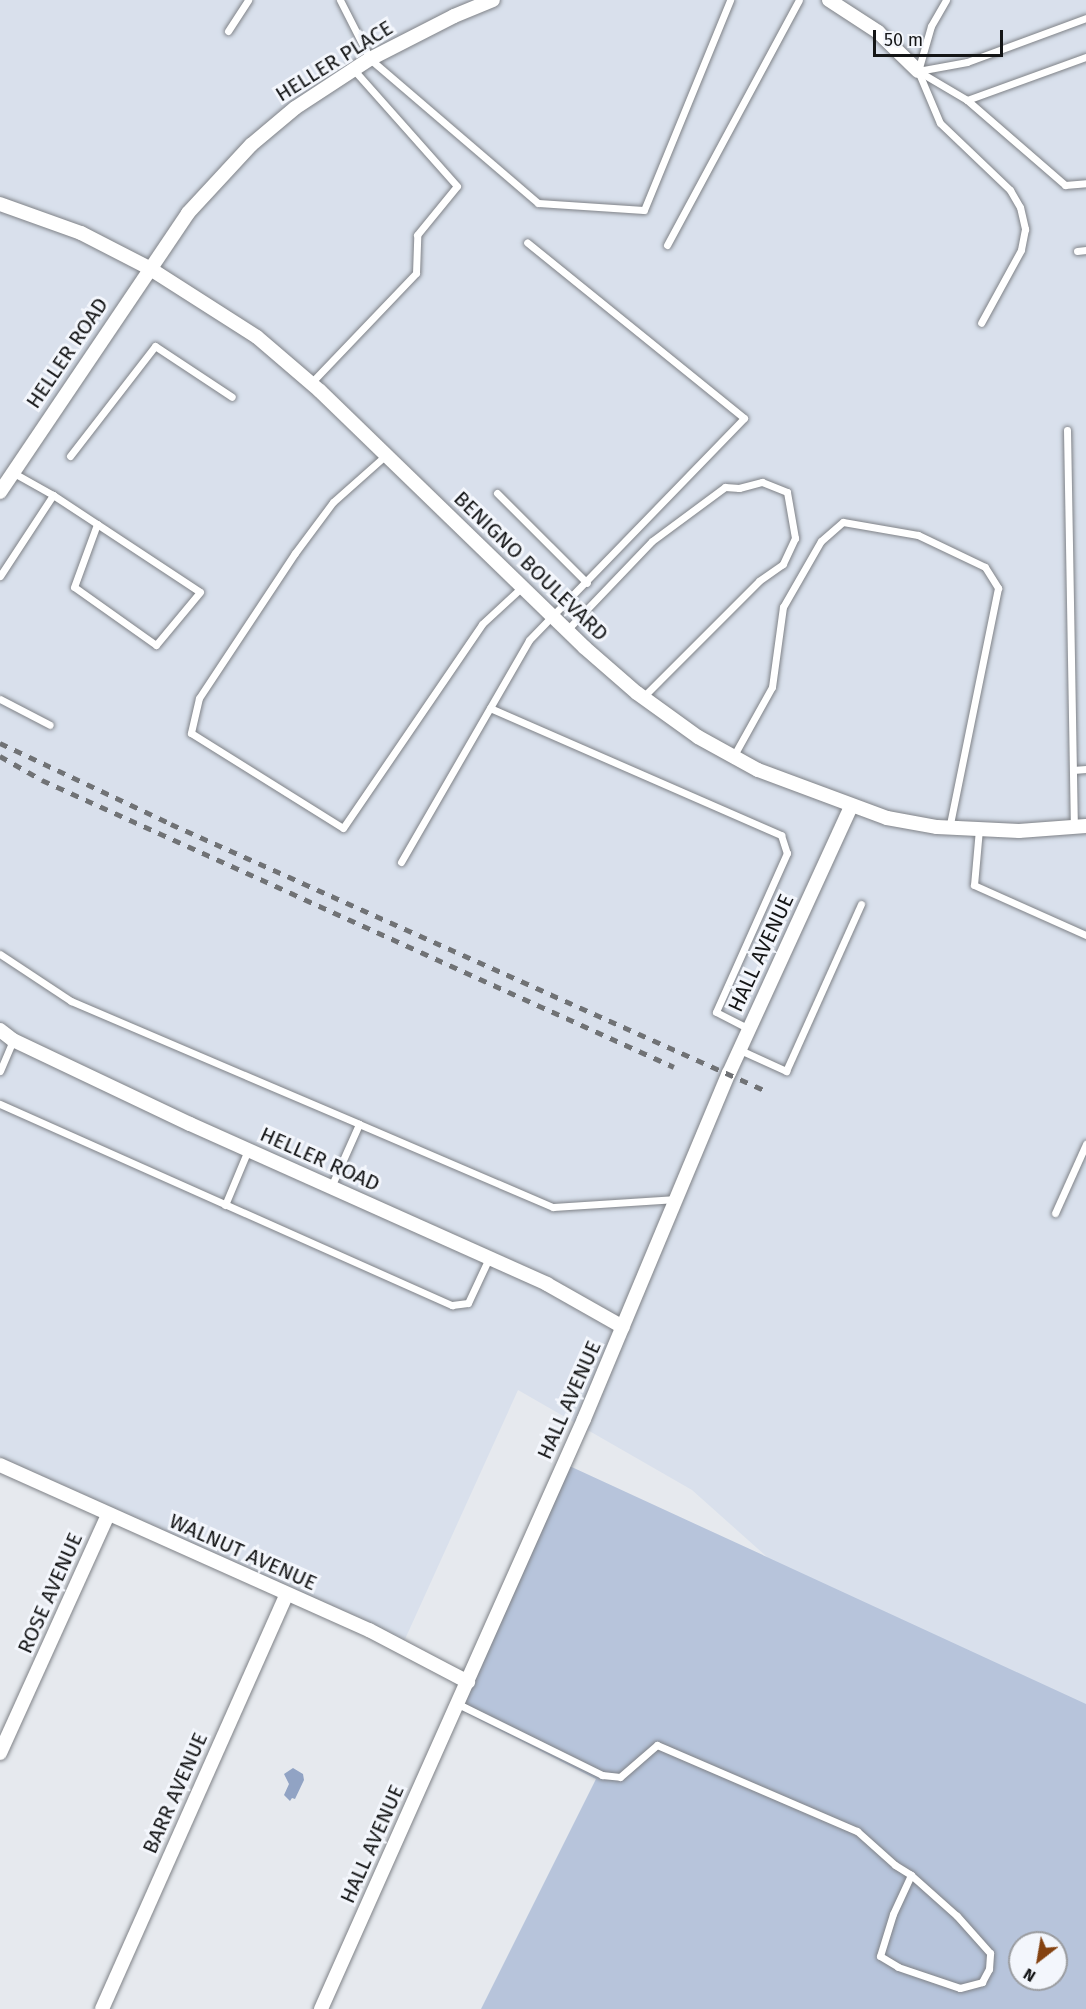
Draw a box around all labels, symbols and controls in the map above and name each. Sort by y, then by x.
street label: HELLER PLACE [271,15,397,107]
scale bar [876,18,1006,56]
text: 50 m [884,29,923,51]
street label: HELLER ROAD [21,293,113,413]
street label: BENIGNO BOULEVARD [449,486,613,646]
street label: HALL AVENUE [723,890,799,1016]
street label: HELLER ROAD [256,1121,384,1197]
street label: HALL AVENUE [532,1337,606,1463]
street label: WALNUT AVENUE [165,1508,321,1596]
street label: ROSE AVENUE [12,1529,88,1657]
street label: BARR AVENUE [137,1729,213,1857]
street label: HALL AVENUE [335,1781,409,1907]
north arrow [1008,1931,1068,1991]
text: N [1020,1964,1039,1986]

